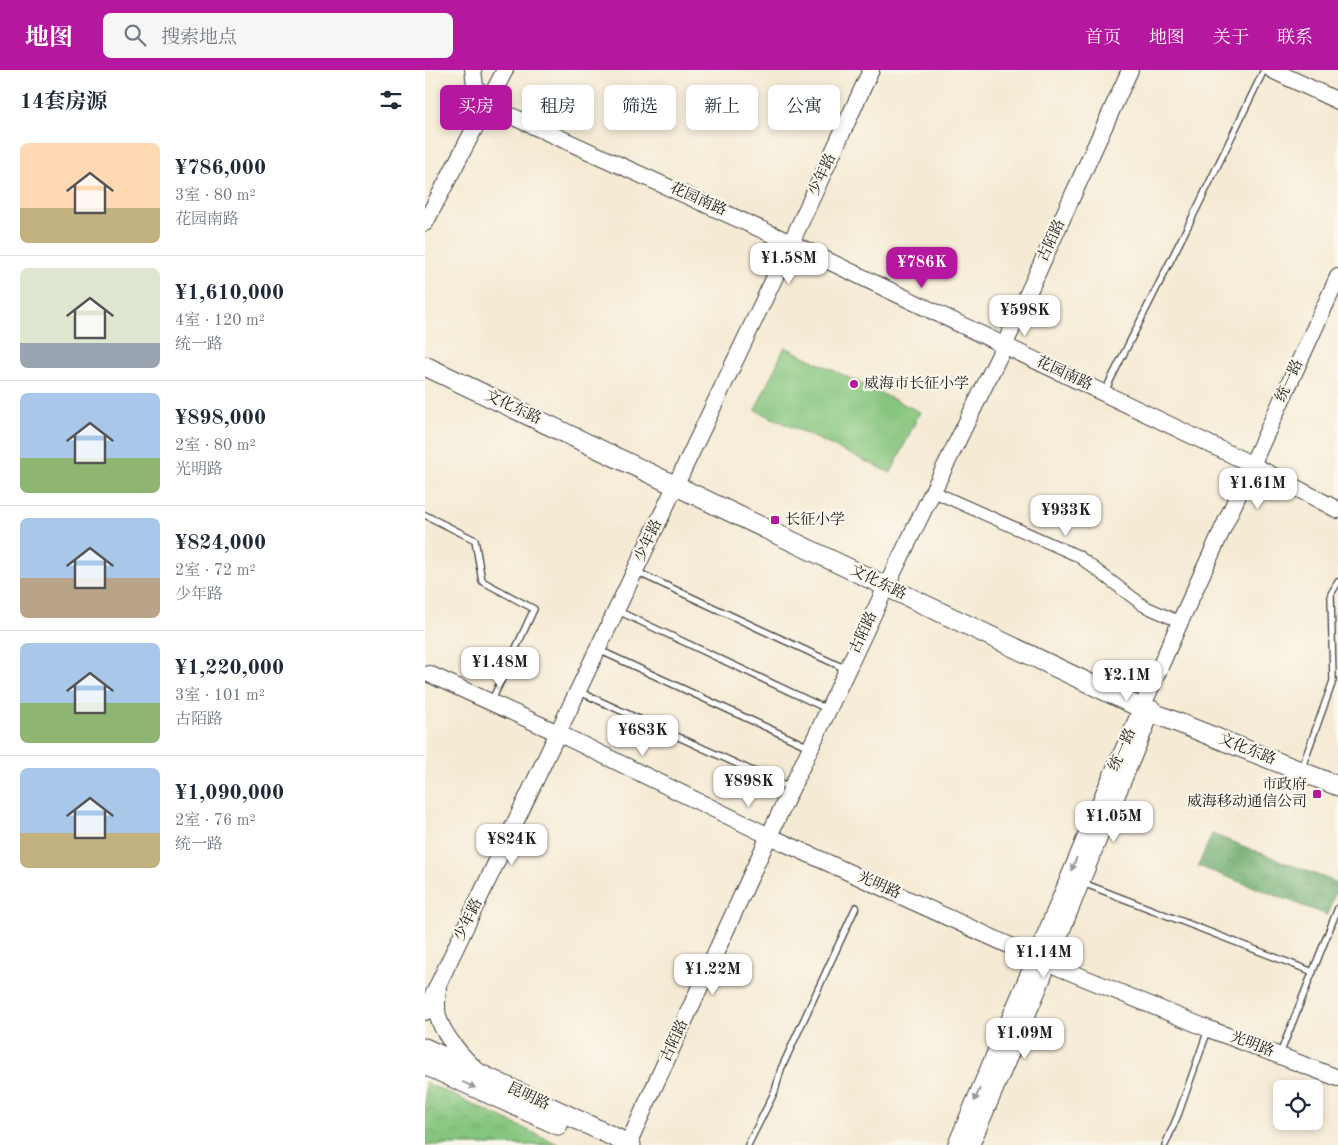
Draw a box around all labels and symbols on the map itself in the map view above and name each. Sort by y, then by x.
street label: 少年路 [805,151,839,199]
street label: 花园南路 [668,179,729,219]
street label: 古陌路 [1034,217,1068,265]
pin: ¥1.58M [748,242,830,285]
pin: ¥786K [887,246,957,289]
pin: ¥598K [990,294,1060,337]
street label: 花园南路 [1034,353,1095,393]
street label: 统一路 [1272,357,1306,405]
place label: 威海市长征小学 [864,375,969,392]
marker: 威海市长征小学 [848,378,860,390]
street label: 文化东路 [483,387,544,427]
pin: ¥1.61M [1217,468,1299,510]
pin: ¥933K [1031,494,1101,537]
place label: 长征小学 [785,511,845,528]
marker: 长征小学 [769,514,781,526]
street label: 少年路 [631,517,665,565]
street label: 文化东路 [848,561,909,603]
street label: 古陌路 [846,609,880,657]
pin: ¥1.48M [459,646,541,689]
pin: ¥2.1M [1092,660,1162,702]
pin: ¥683K [608,714,678,757]
street label: 统一路 [1105,726,1139,774]
street label: 文化东路 [1216,730,1278,768]
pin: ¥898K [714,766,784,808]
place label: 市政府 威海移动通信公司 [1187,776,1307,810]
marker: 市政府 威海移动通信公司 [1311,788,1323,800]
pin: ¥1.05M [1073,800,1155,843]
pin: ¥824K [477,824,547,866]
one-way arrow [1070,857,1078,871]
street label: 光明路 [855,868,903,902]
street label: 少年路 [451,896,486,944]
pin: ¥1.14M [1003,936,1085,979]
pin: ¥1.22M [672,954,754,996]
street label: 古陌路 [657,1017,691,1065]
pin: ¥1.09M [984,1018,1066,1060]
street label: 光明路 [1228,1028,1276,1060]
street label: 昆明路 [504,1079,552,1113]
one-way arrow [462,1081,476,1089]
one-way arrow [973,1088,981,1102]

